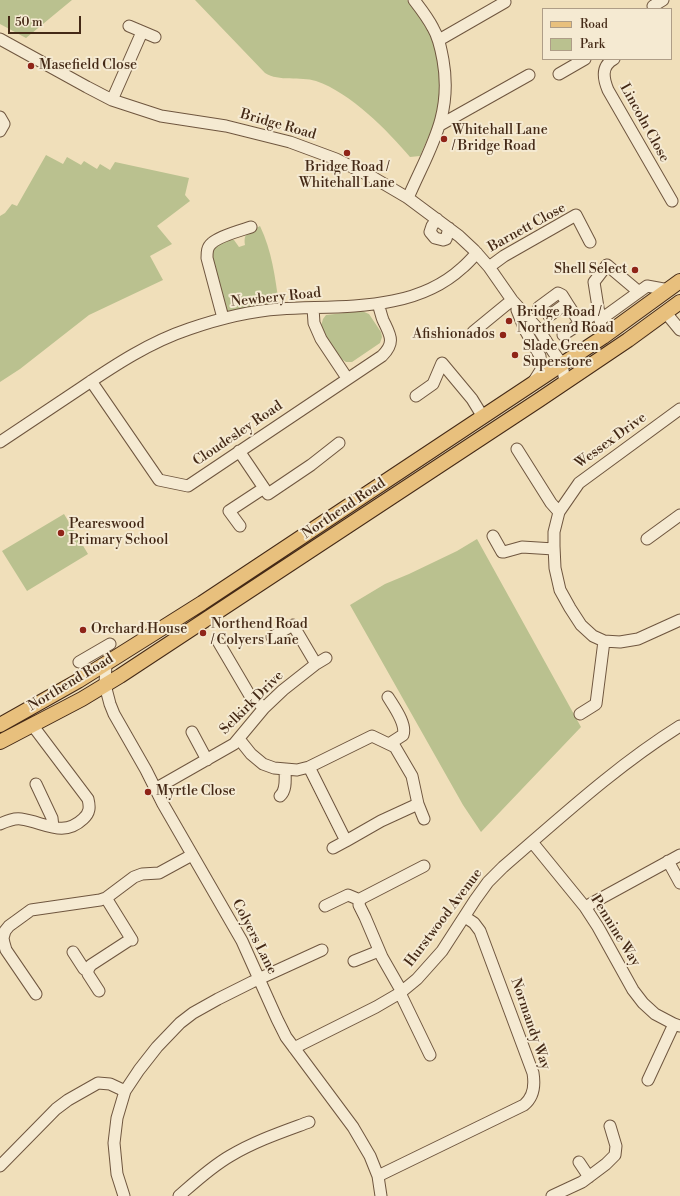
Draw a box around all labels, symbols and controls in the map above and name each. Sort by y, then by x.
scale bar [10,8,83,34]
legend [542,8,672,60]
text: 50 m [15,15,43,30]
text: Road [580,17,608,32]
text: Park [580,37,605,52]
place label: Masefield Close [39,58,137,74]
marker: Masefield Close [26,61,36,71]
street label: Lincoln Close [615,81,673,165]
street label: Bridge Road [238,106,318,144]
place label: Whitehall Lane / Bridge Road [452,123,548,156]
marker: Whitehall Lane / Bridge Road [439,134,449,144]
marker: Bridge Road / Whitehall Lane [342,148,352,158]
place label: Bridge Road / Whitehall Lane [299,160,395,192]
street label: Barnett Close [485,200,569,256]
place label: Shell Select [554,262,627,278]
marker: Shell Select [630,265,640,275]
street label: Newbery Road [230,285,322,311]
place label: Bridge Road / Northend Road [517,305,614,338]
marker: Bridge Road / Northend Road [504,316,514,326]
place label: Afishionados [412,327,495,343]
marker: Afishionados [498,330,508,340]
place label: Slade Green Superstore [523,339,599,372]
marker: Slade Green Superstore [510,350,520,360]
street label: Cloudesley Road [190,398,286,470]
street label: Wessex Drive [572,410,650,472]
street label: Northend Road [299,475,389,543]
place label: Peareswood Primary School [69,517,168,550]
marker: Peareswood Primary School [56,528,66,538]
place label: Northend Road / Colyers Lane [211,617,308,650]
place label: Orchard House [91,622,187,638]
marker: Orchard House [78,625,88,635]
marker: Northend Road / Colyers Lane [198,628,208,638]
street label: Northend Road [25,651,117,715]
street label: Selkirk Drive [217,668,287,738]
place label: Myrtle Close [156,784,236,800]
marker: Myrtle Close [143,787,153,797]
street label: Hurstwood Avenue [402,866,486,970]
street label: Pennine Way [586,892,644,970]
street label: Colyers Lane [228,897,280,977]
street label: Normandy Way [507,976,553,1072]

